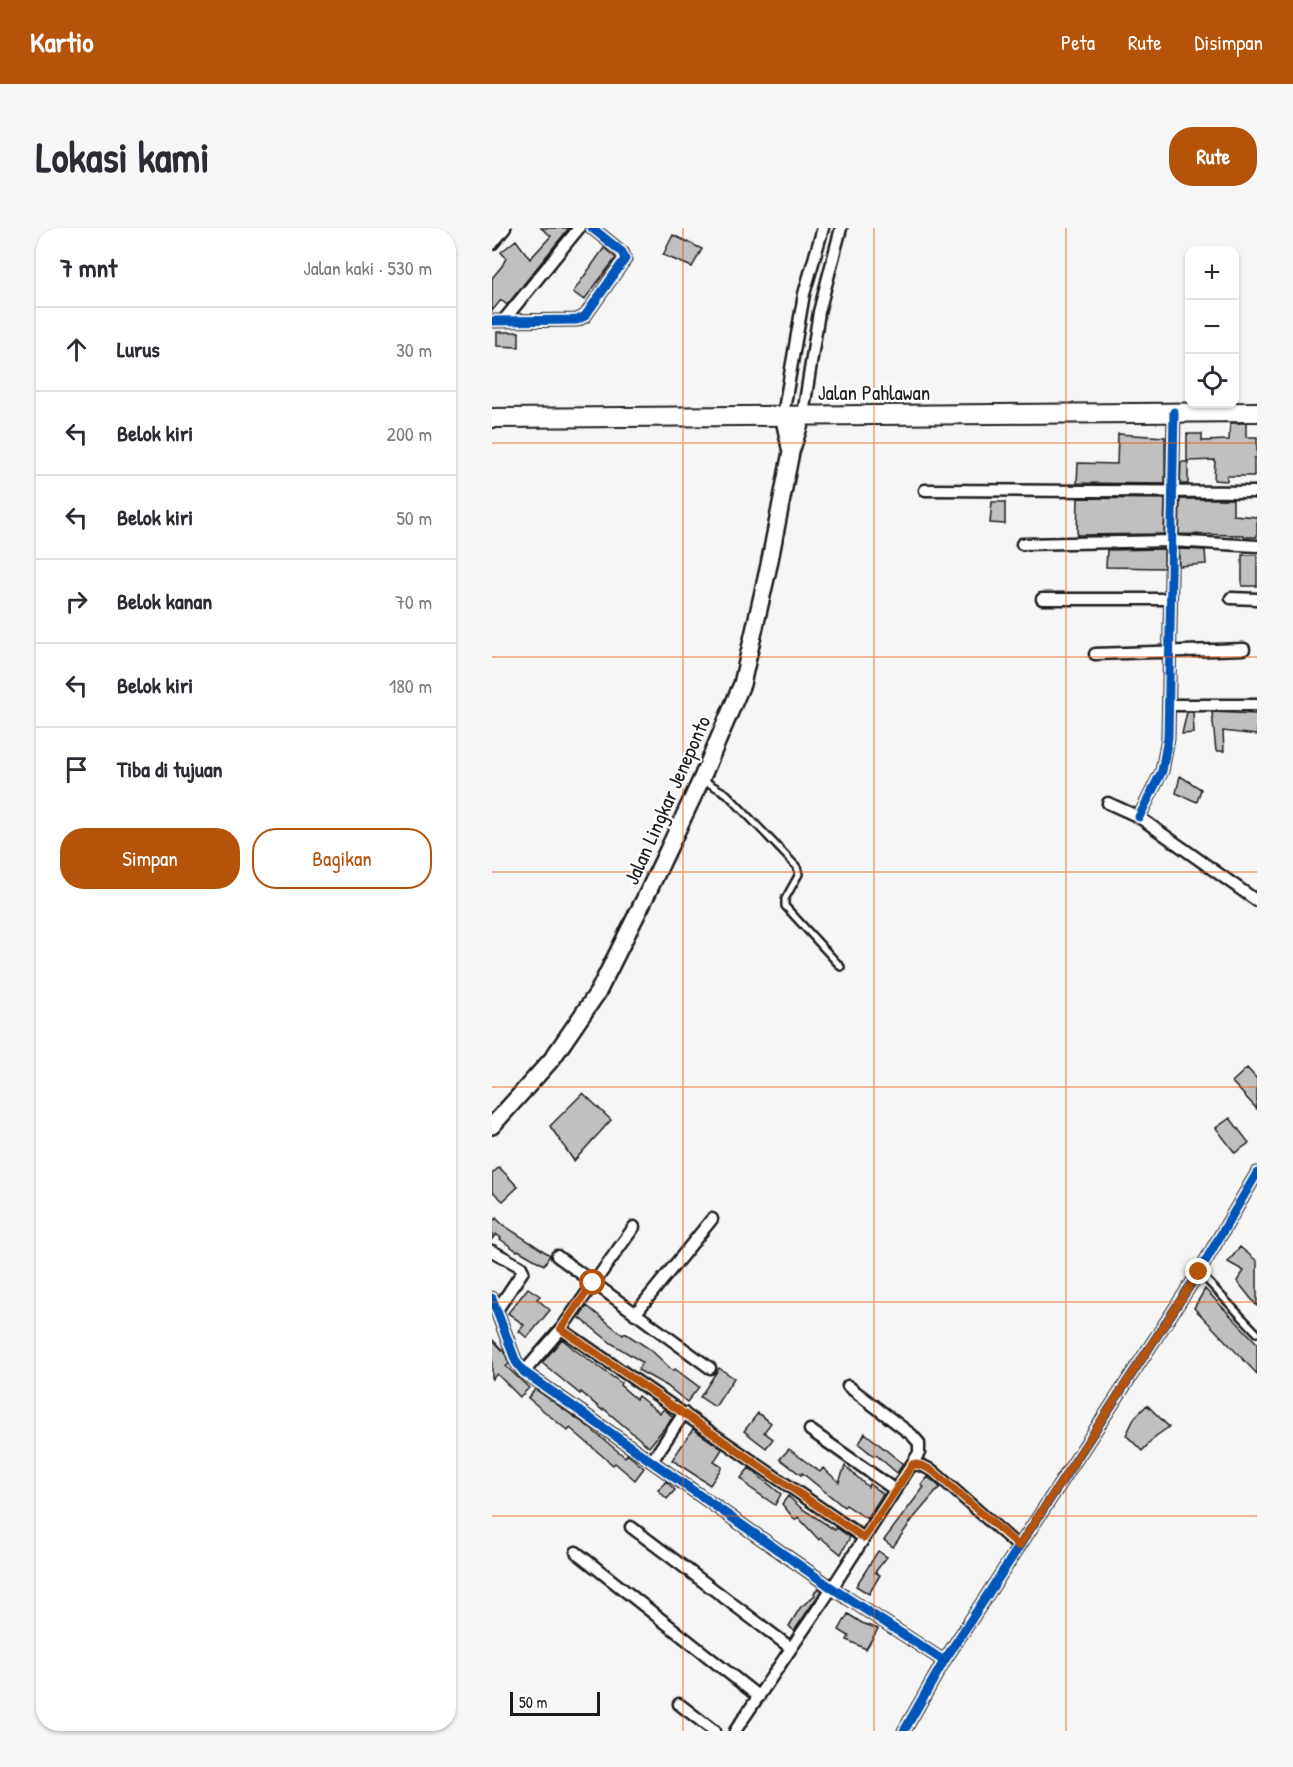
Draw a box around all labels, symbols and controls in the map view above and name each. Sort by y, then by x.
text: Kartio [30,23,94,61]
text: Peta [1061,28,1095,57]
text: Rute [1128,28,1162,57]
text: Disimpan [1195,28,1263,57]
button: Rute [1169,127,1257,186]
text: Lokasi kami [36,128,210,185]
map controls [1185,246,1239,408]
button: + [1185,246,1239,300]
text: 7 mnt [60,250,117,285]
text: Jalan kaki · 530 m [303,254,432,281]
button: − [1185,300,1239,354]
icon: ahead [60,333,93,366]
text: Lurus [117,334,160,364]
text: 30 m [396,336,432,363]
button: locate [1185,354,1239,408]
street label: Jalan Pahlawan [818,378,930,407]
icon: left [60,417,93,450]
text: Belok kiri [117,418,193,448]
text: 200 m [387,420,432,447]
icon: left [60,501,93,534]
text: Belok kiri [117,502,193,532]
text: 50 m [396,504,432,531]
icon: right [60,585,93,618]
text: Belok kanan [117,586,212,616]
text: 70 m [395,588,432,615]
icon: left [60,669,93,702]
text: Belok kiri [117,670,193,700]
text: 180 m [389,672,432,699]
street label: Jalan Lingkar Jeneponto [617,711,717,889]
icon: arrive [60,753,93,786]
text: Tiba di tujuan [117,754,222,784]
button: Simpan [60,828,240,889]
button: Bagikan [252,828,432,889]
route end [1185,1258,1211,1284]
route start [579,1269,605,1295]
scale bar [510,1689,600,1716]
text: 50 m [519,1691,548,1713]

